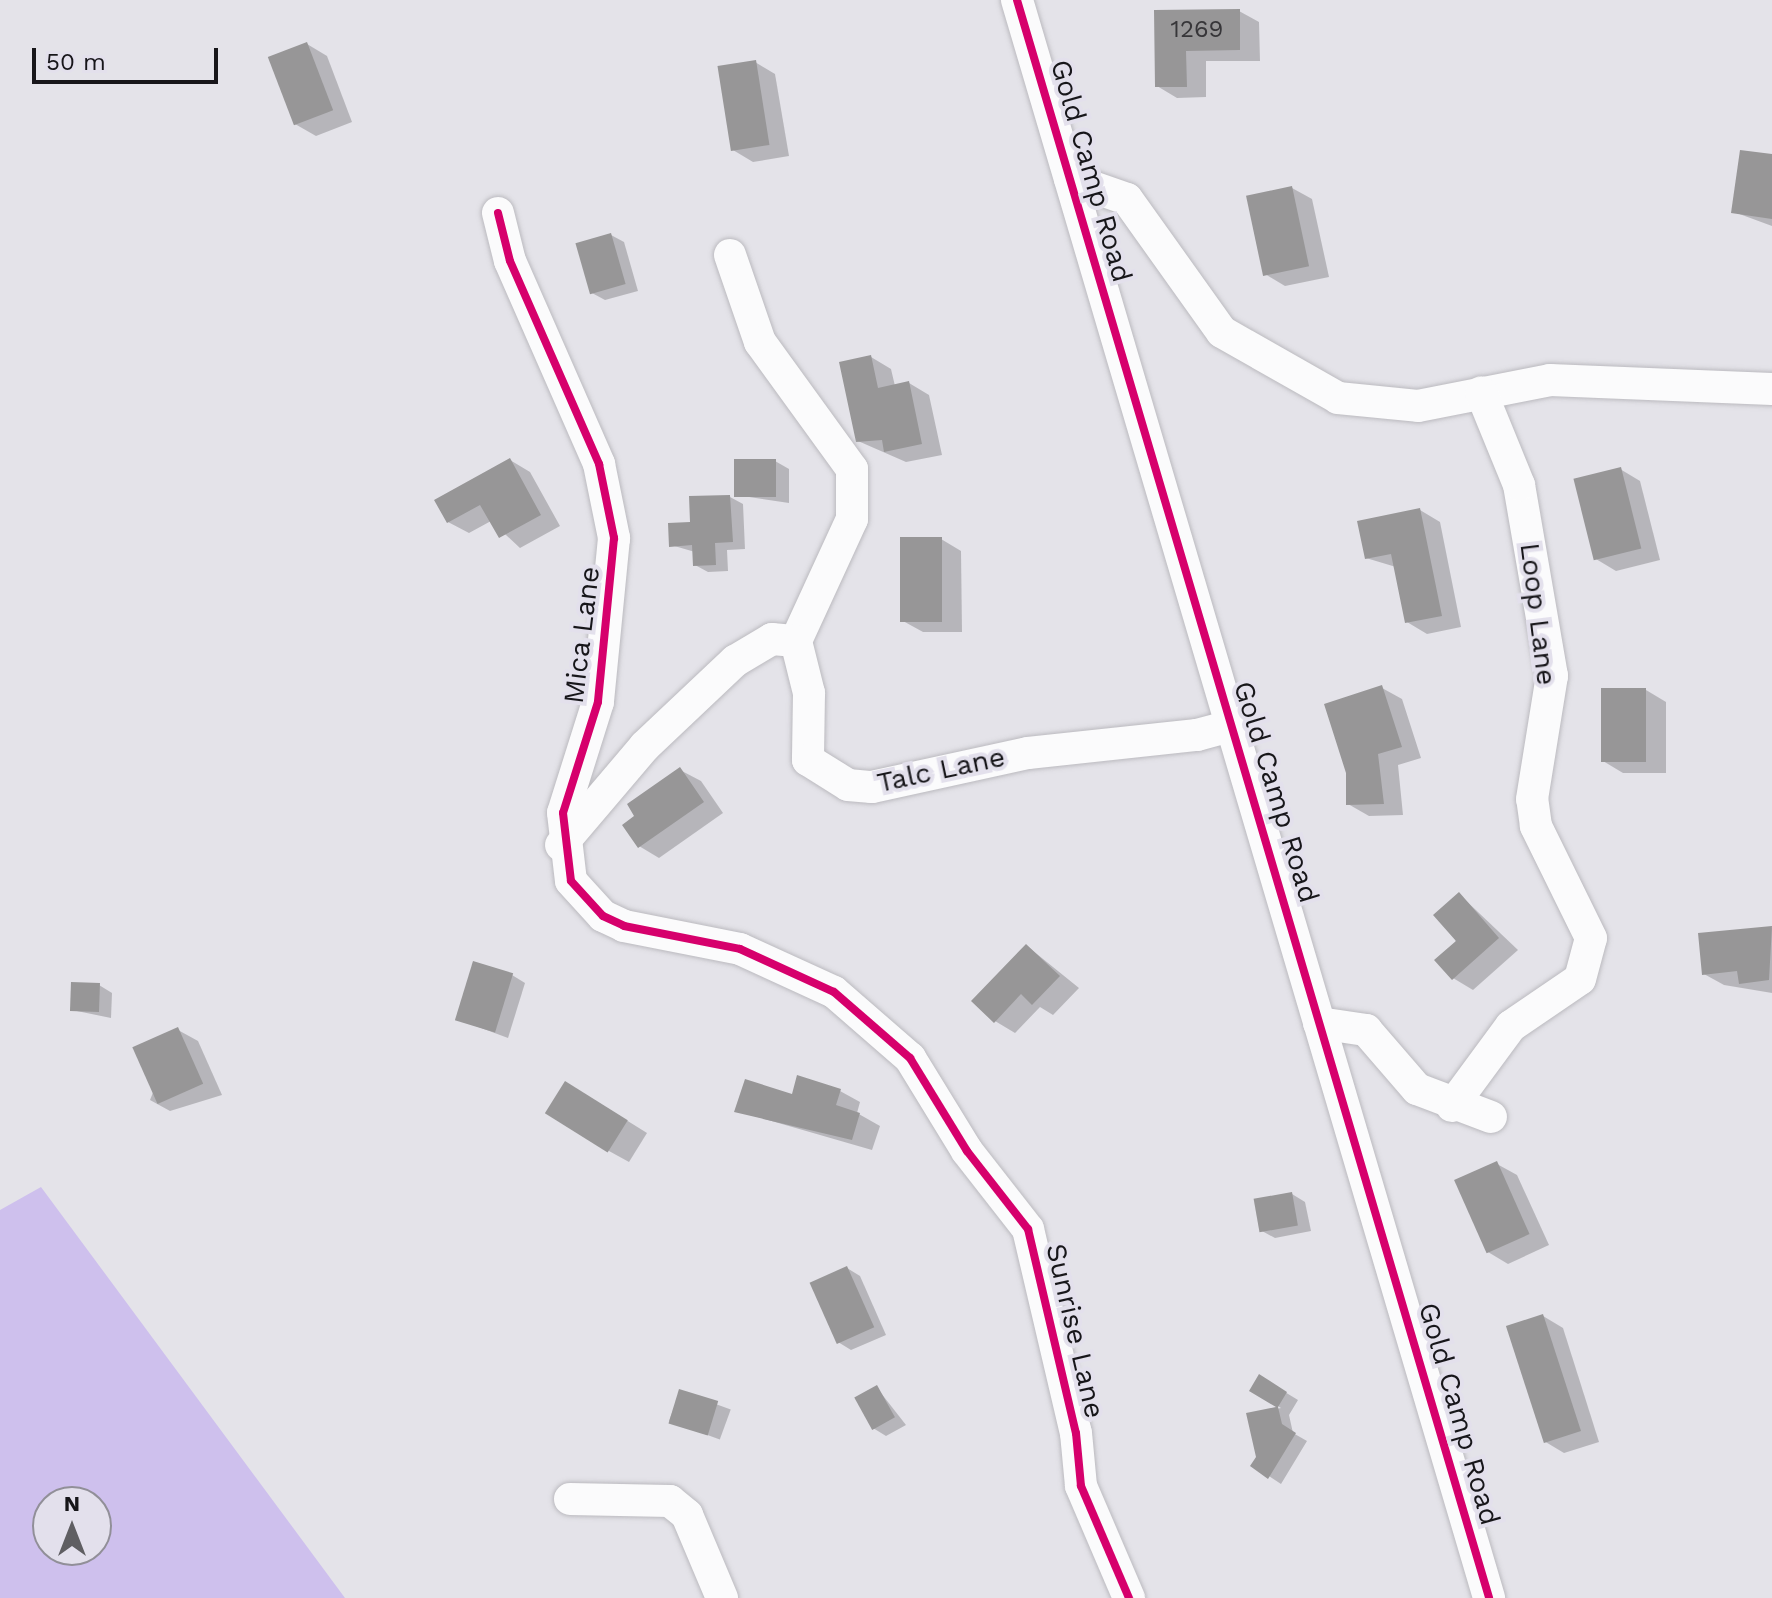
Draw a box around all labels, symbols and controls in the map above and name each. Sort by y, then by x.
house number: 1269 [1171,16,1223,44]
scale bar [36,32,222,82]
text: 50 m [46,48,106,76]
street label: Gold Camp Road [1043,56,1139,286]
street label: Loop Lane [1513,541,1563,687]
street label: Mica Lane [557,564,607,706]
street label: Gold Camp Road [1226,677,1326,907]
street label: Talc Lane [874,740,1008,800]
street label: Sunrise Lane [1039,1241,1111,1421]
street label: Gold Camp Road [1411,1299,1507,1529]
north arrow [32,1486,112,1566]
text: N [64,1491,80,1516]

